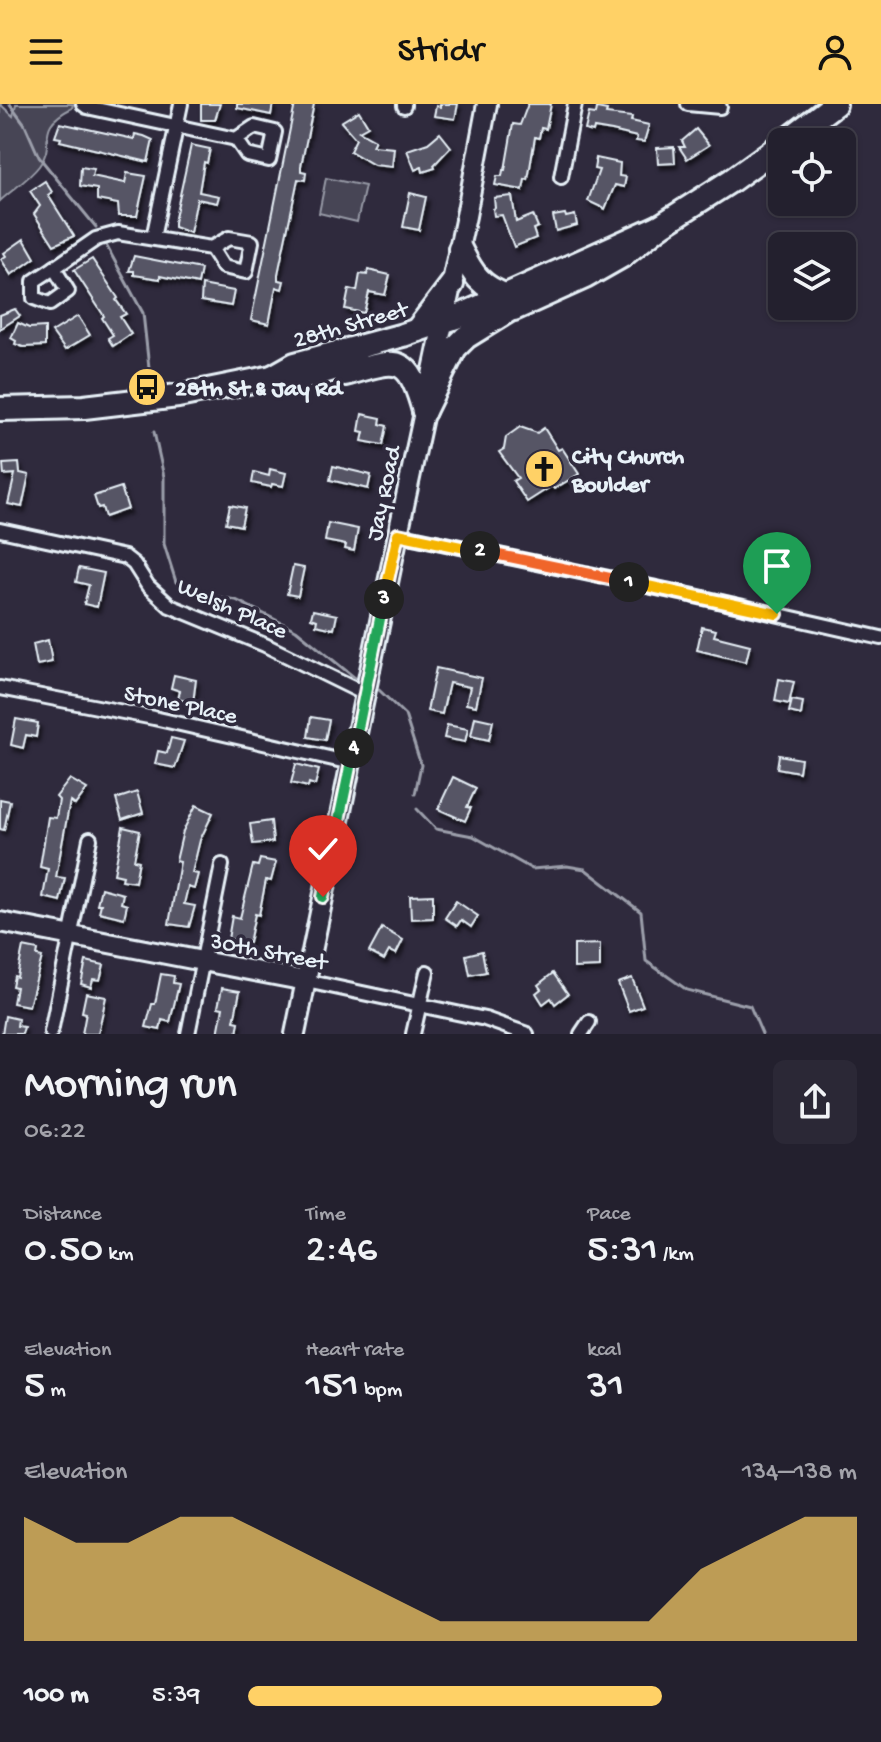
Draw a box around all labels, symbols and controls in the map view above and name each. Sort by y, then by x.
icon: menu [24,30,68,74]
icon: person [813,30,857,74]
text: Stridr [398,31,483,74]
map controls [768,128,856,320]
button: locate [768,128,856,216]
button: layers [768,232,856,320]
street label: 28th Street [291,296,413,356]
bus stop icon: 28th St & Jay Rd [126,366,168,408]
place label: 28th St & Jay Rd [175,376,345,405]
street label: Jay Road [361,442,410,544]
place label: City Church Boulder [571,444,684,501]
church icon: City Church Boulder [523,448,565,490]
pin: 2 [460,531,500,571]
pin [743,532,811,614]
text: 2 [475,538,485,564]
icon: arrive [755,544,799,588]
pin: 1 [609,562,649,602]
text: 1 [625,569,633,595]
street label: Welsh Place [172,573,292,648]
pin: 3 [364,579,404,619]
text: 3 [378,586,390,612]
street label: Stone Place [121,680,240,733]
pin: 4 [334,728,374,768]
text: 4 [349,735,359,761]
pin [289,815,357,897]
icon: check [301,827,345,871]
street label: 30th Street [206,928,331,979]
button: share [773,1060,857,1144]
text: Morning run [24,1061,237,1113]
text: 06:22 [24,1117,86,1148]
text: Distance [24,1202,102,1228]
text: Time [306,1202,346,1228]
text: Pace [587,1202,631,1228]
text: 0.50 [24,1228,103,1275]
text: 2:46 [306,1228,377,1275]
text: 5:31 [587,1228,658,1275]
text: km [103,1242,134,1268]
text: /km [658,1242,694,1268]
text: Elevation [24,1338,111,1364]
text: Heart rate [306,1338,404,1364]
text: kcal [587,1338,622,1364]
text: 5 [24,1364,45,1411]
text: 151 [306,1364,359,1411]
text: 31 [587,1364,624,1411]
text: m [45,1378,66,1404]
text: bpm [359,1378,402,1404]
text: Elevation [24,1458,127,1489]
text: 134–138 m [742,1458,857,1489]
text: 100 m [24,1681,89,1712]
text: 5:39 [152,1681,200,1712]

